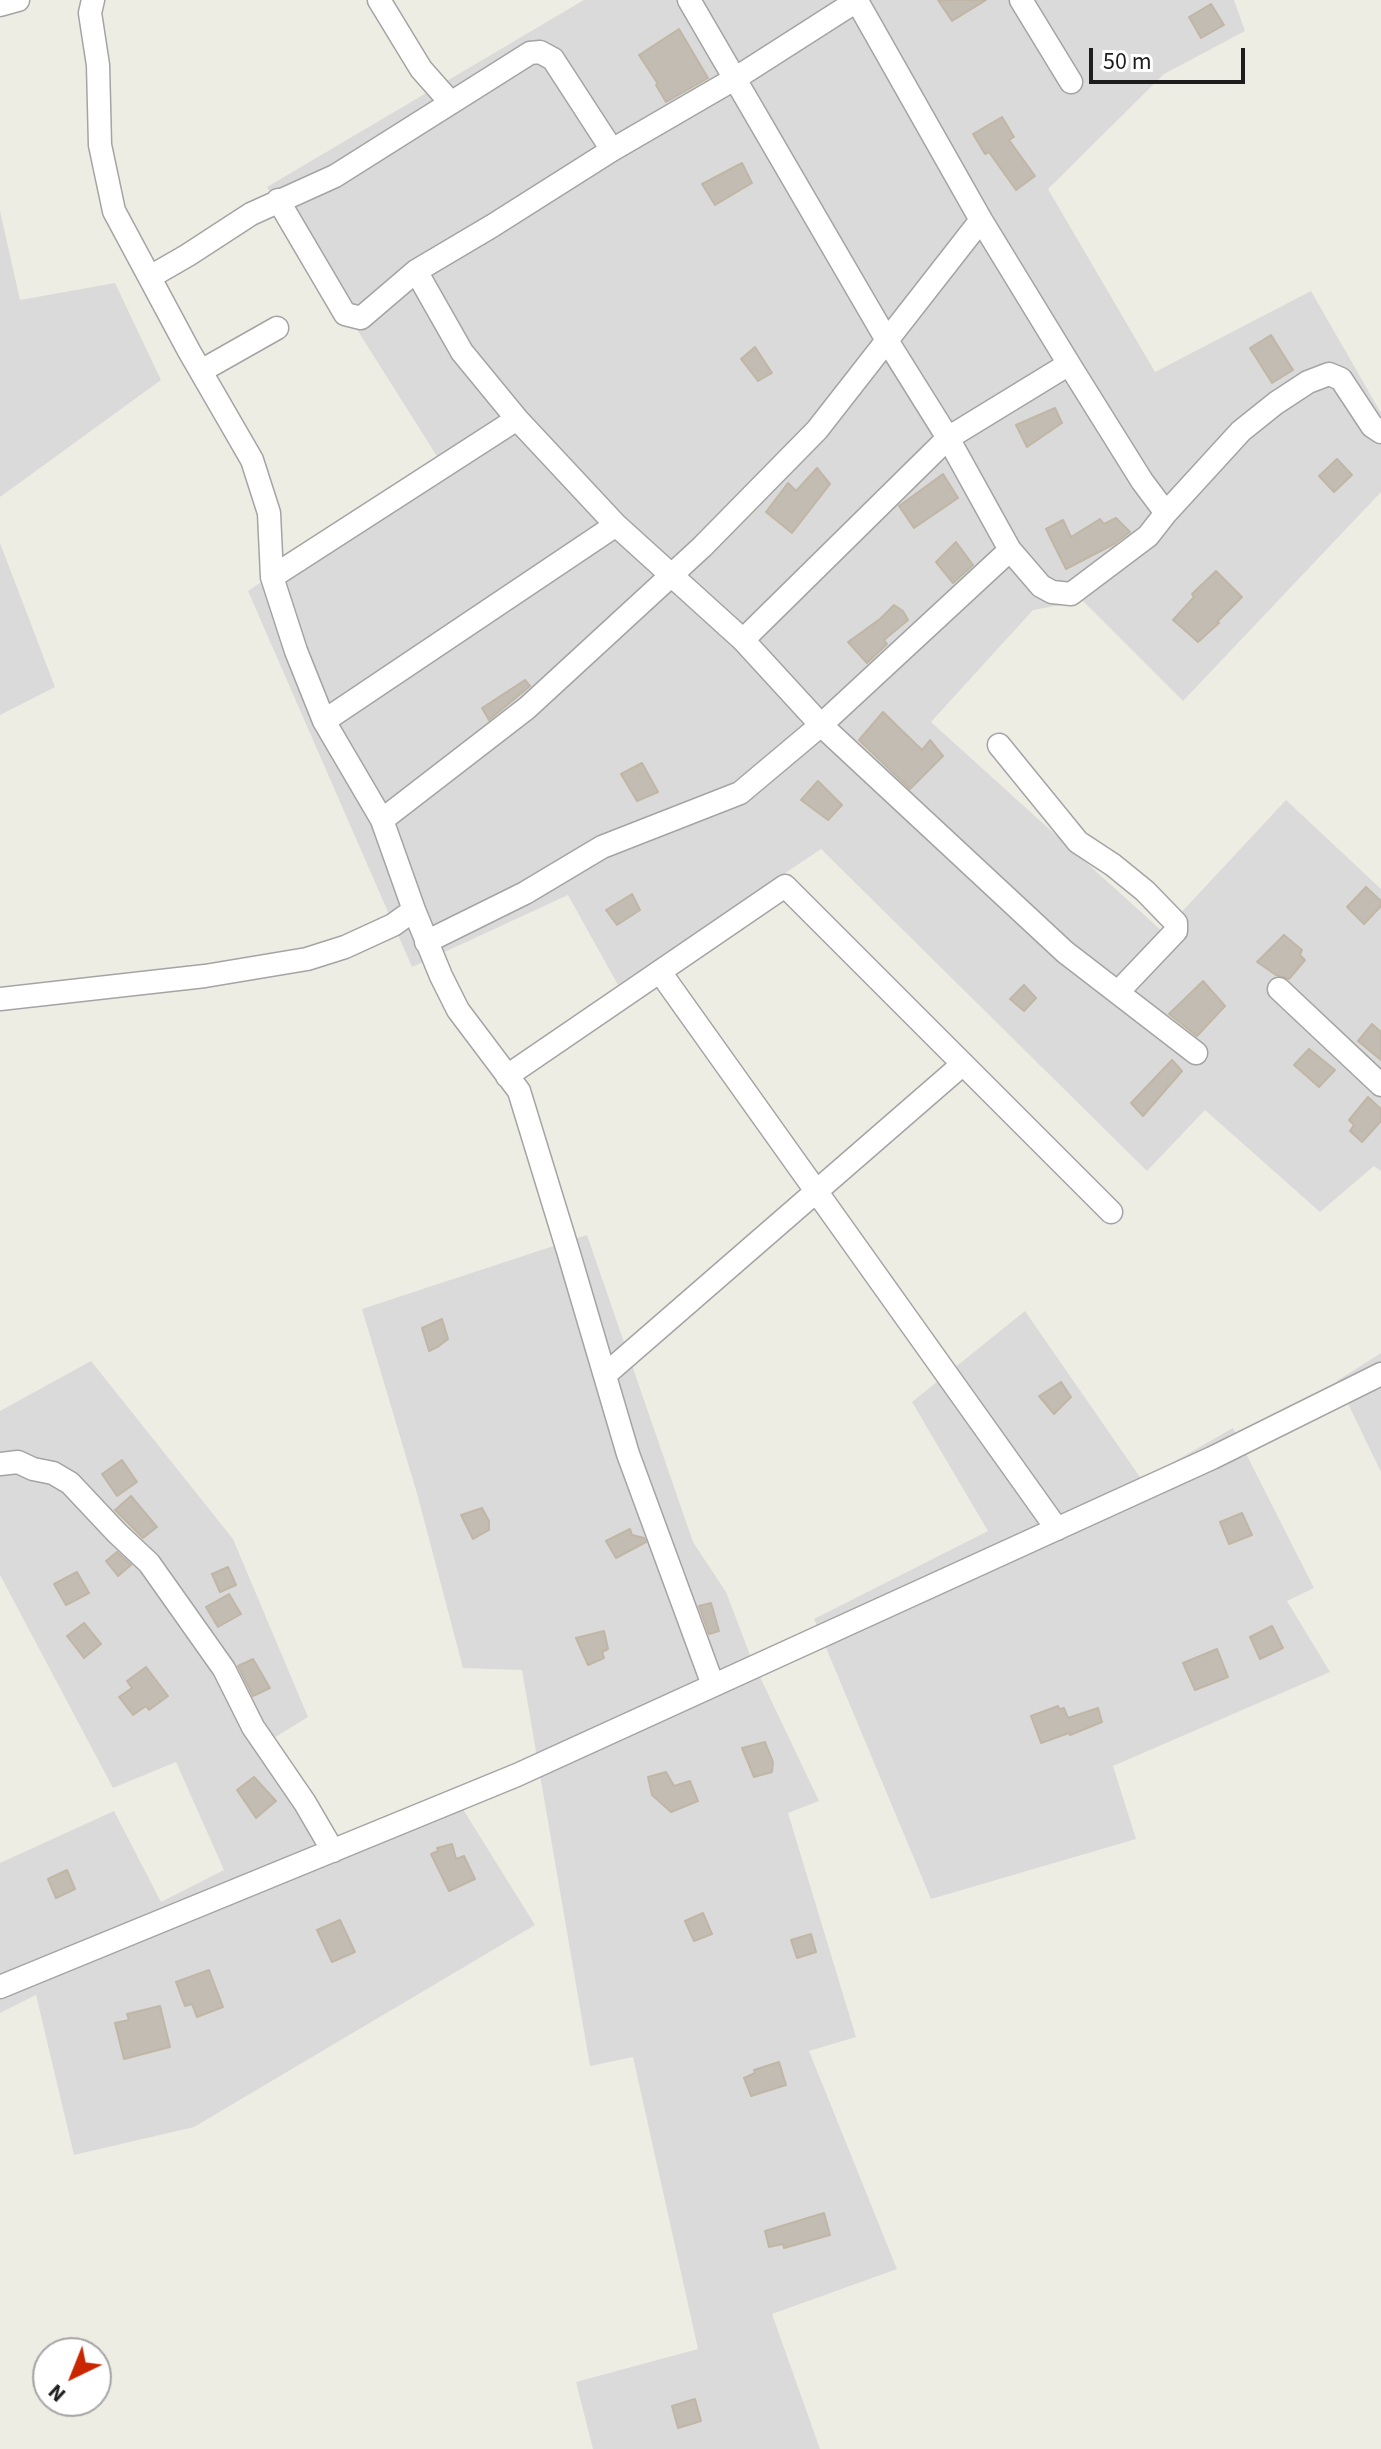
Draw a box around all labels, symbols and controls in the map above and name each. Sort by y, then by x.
scale bar [1093,32,1249,82]
text: 50 m [1103,44,1152,79]
north arrow [32,2337,112,2417]
text: N [41,2376,73,2410]

